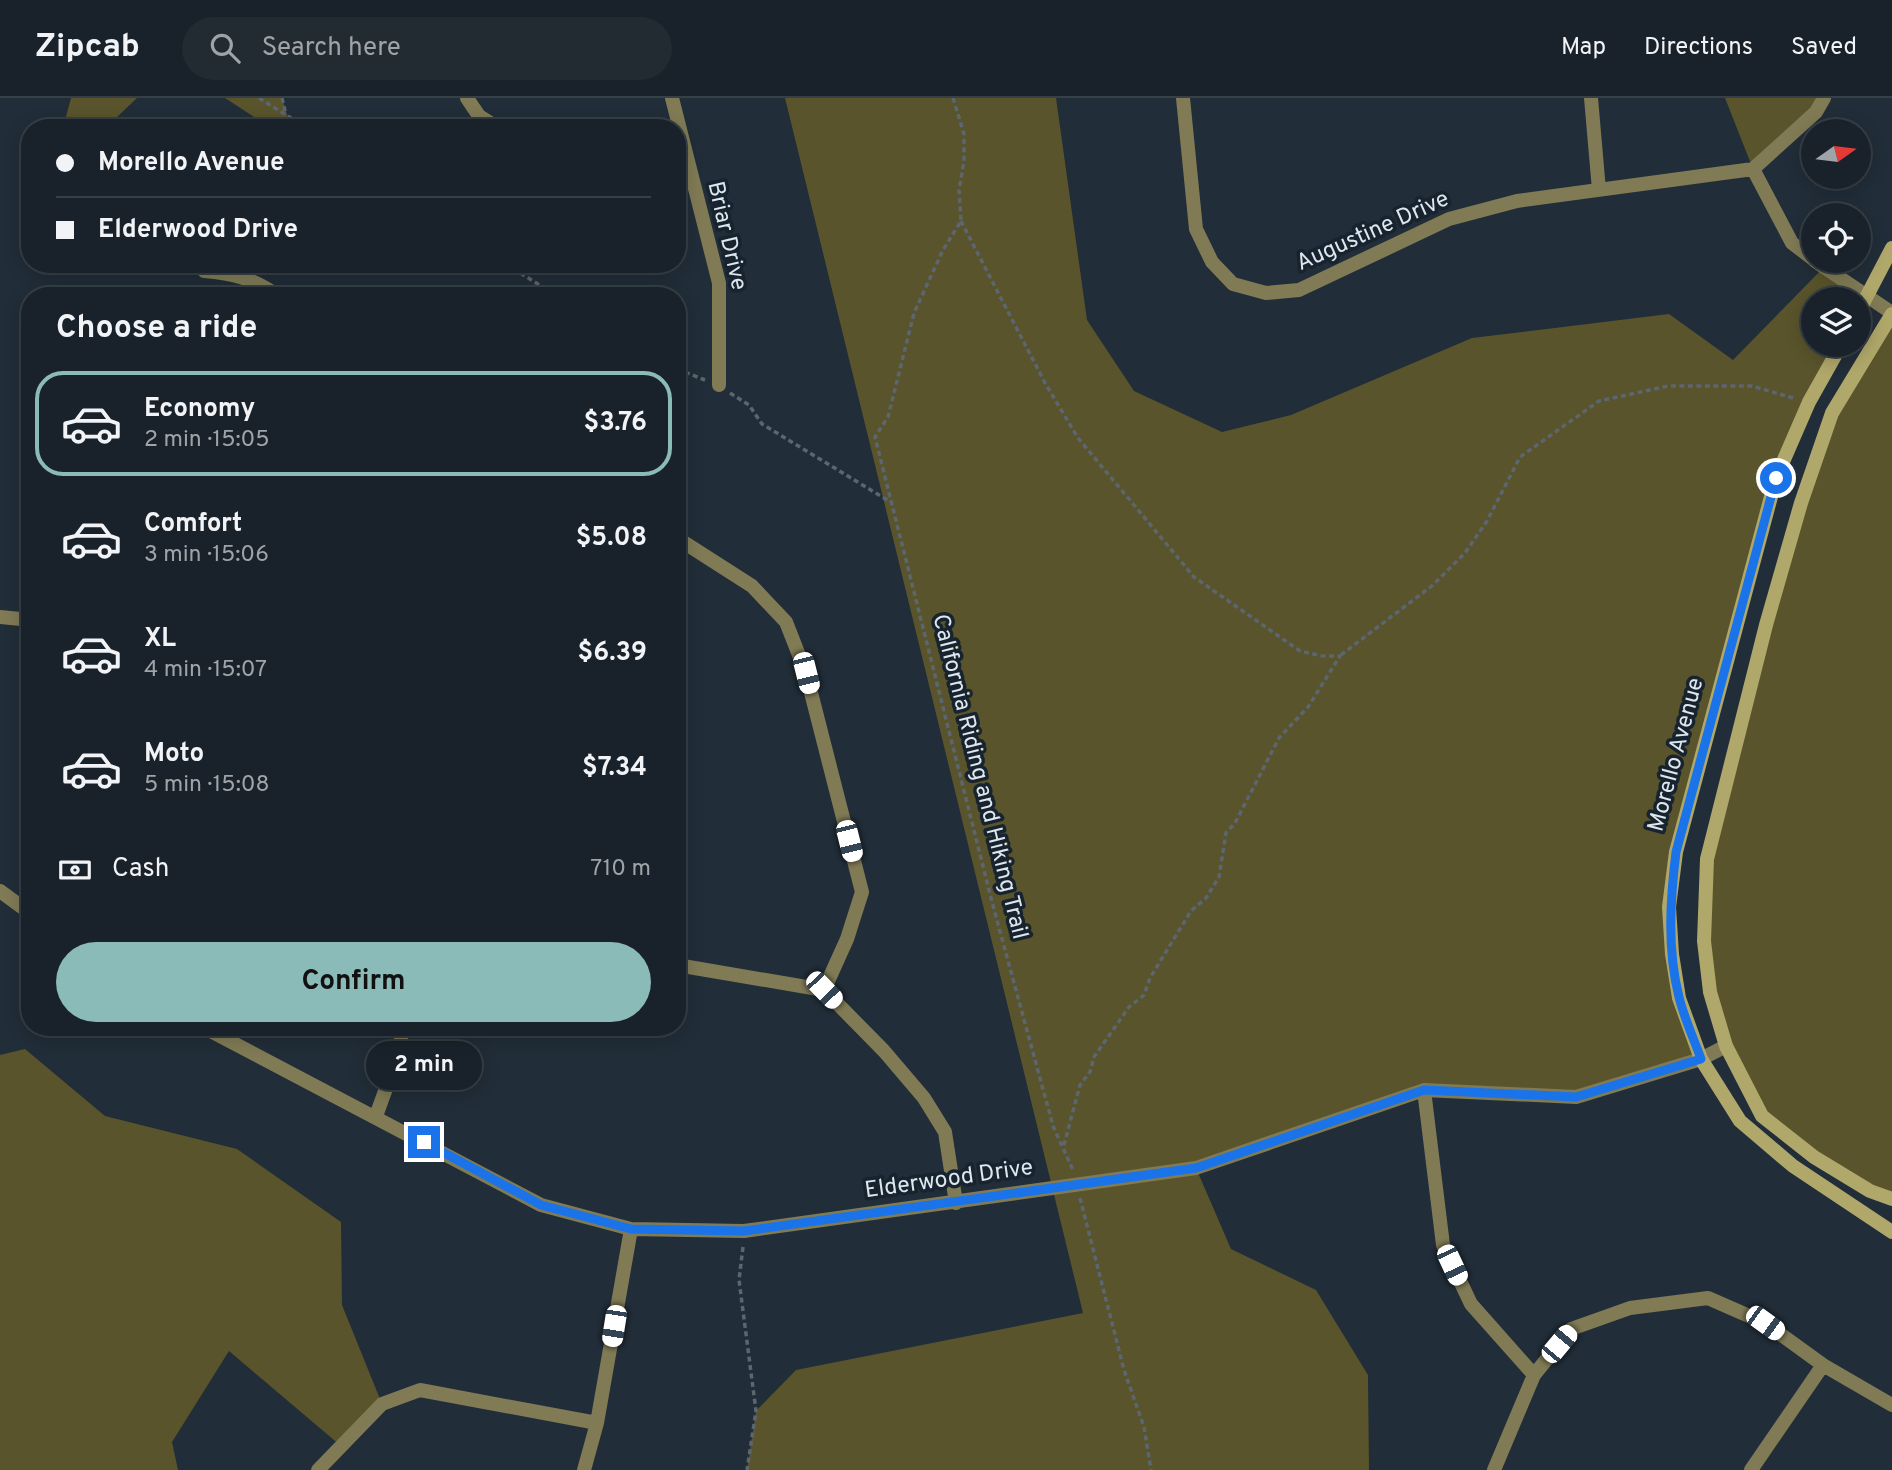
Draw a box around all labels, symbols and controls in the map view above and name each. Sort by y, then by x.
search box [182,17,672,80]
text: Zipcab [35,27,140,69]
icon: search [206,29,244,67]
text: Search here [262,32,401,65]
text: Map [1561,33,1606,63]
text: Directions [1644,33,1753,63]
text: Saved [1791,33,1857,63]
north arrow [1801,119,1871,189]
map controls [1801,119,1871,357]
text: Morello Avenue [98,147,284,180]
street label: Briar Drive [699,179,753,293]
street label: Augustine Drive [1292,185,1454,279]
button: locate [1801,203,1871,273]
text: Elderwood Drive [98,214,298,247]
button: layers [1801,287,1871,357]
text: Choose a ride [56,309,257,349]
icon: car [60,392,123,455]
text: Economy [144,393,255,426]
text: $3.76 [584,407,647,440]
text: 2 min · 15:05 [144,426,270,455]
route start [1760,462,1792,494]
icon: car [60,507,123,570]
text: Comfort [144,508,242,541]
text: $5.08 [576,522,647,555]
text: 3 min · 15:06 [144,541,269,570]
street label: California Riding and Hiking Trail [925,611,1033,943]
icon: car [60,622,123,685]
text: XL [144,623,176,656]
text: $6.39 [577,637,647,670]
car [791,650,822,696]
text: 4 min · 15:07 [144,656,267,685]
street label: Morello Avenue [1643,675,1711,835]
icon: car [60,737,123,800]
text: Moto [144,738,204,771]
text: $7.34 [582,752,647,785]
text: 5 min · 15:08 [144,771,270,800]
car [834,818,865,864]
icon: cash [56,851,94,889]
text: Cash [112,853,169,886]
text: 710 m [590,855,651,884]
button: Confirm [56,942,651,1022]
car [802,968,847,1012]
callout: 2 min [366,1040,482,1090]
text: 2 min [394,1051,454,1080]
route end [408,1126,440,1158]
street label: Elderwood Drive [863,1154,1035,1206]
car [1434,1242,1471,1288]
car [1742,1302,1789,1344]
car [601,1304,628,1348]
car [1538,1321,1581,1367]

